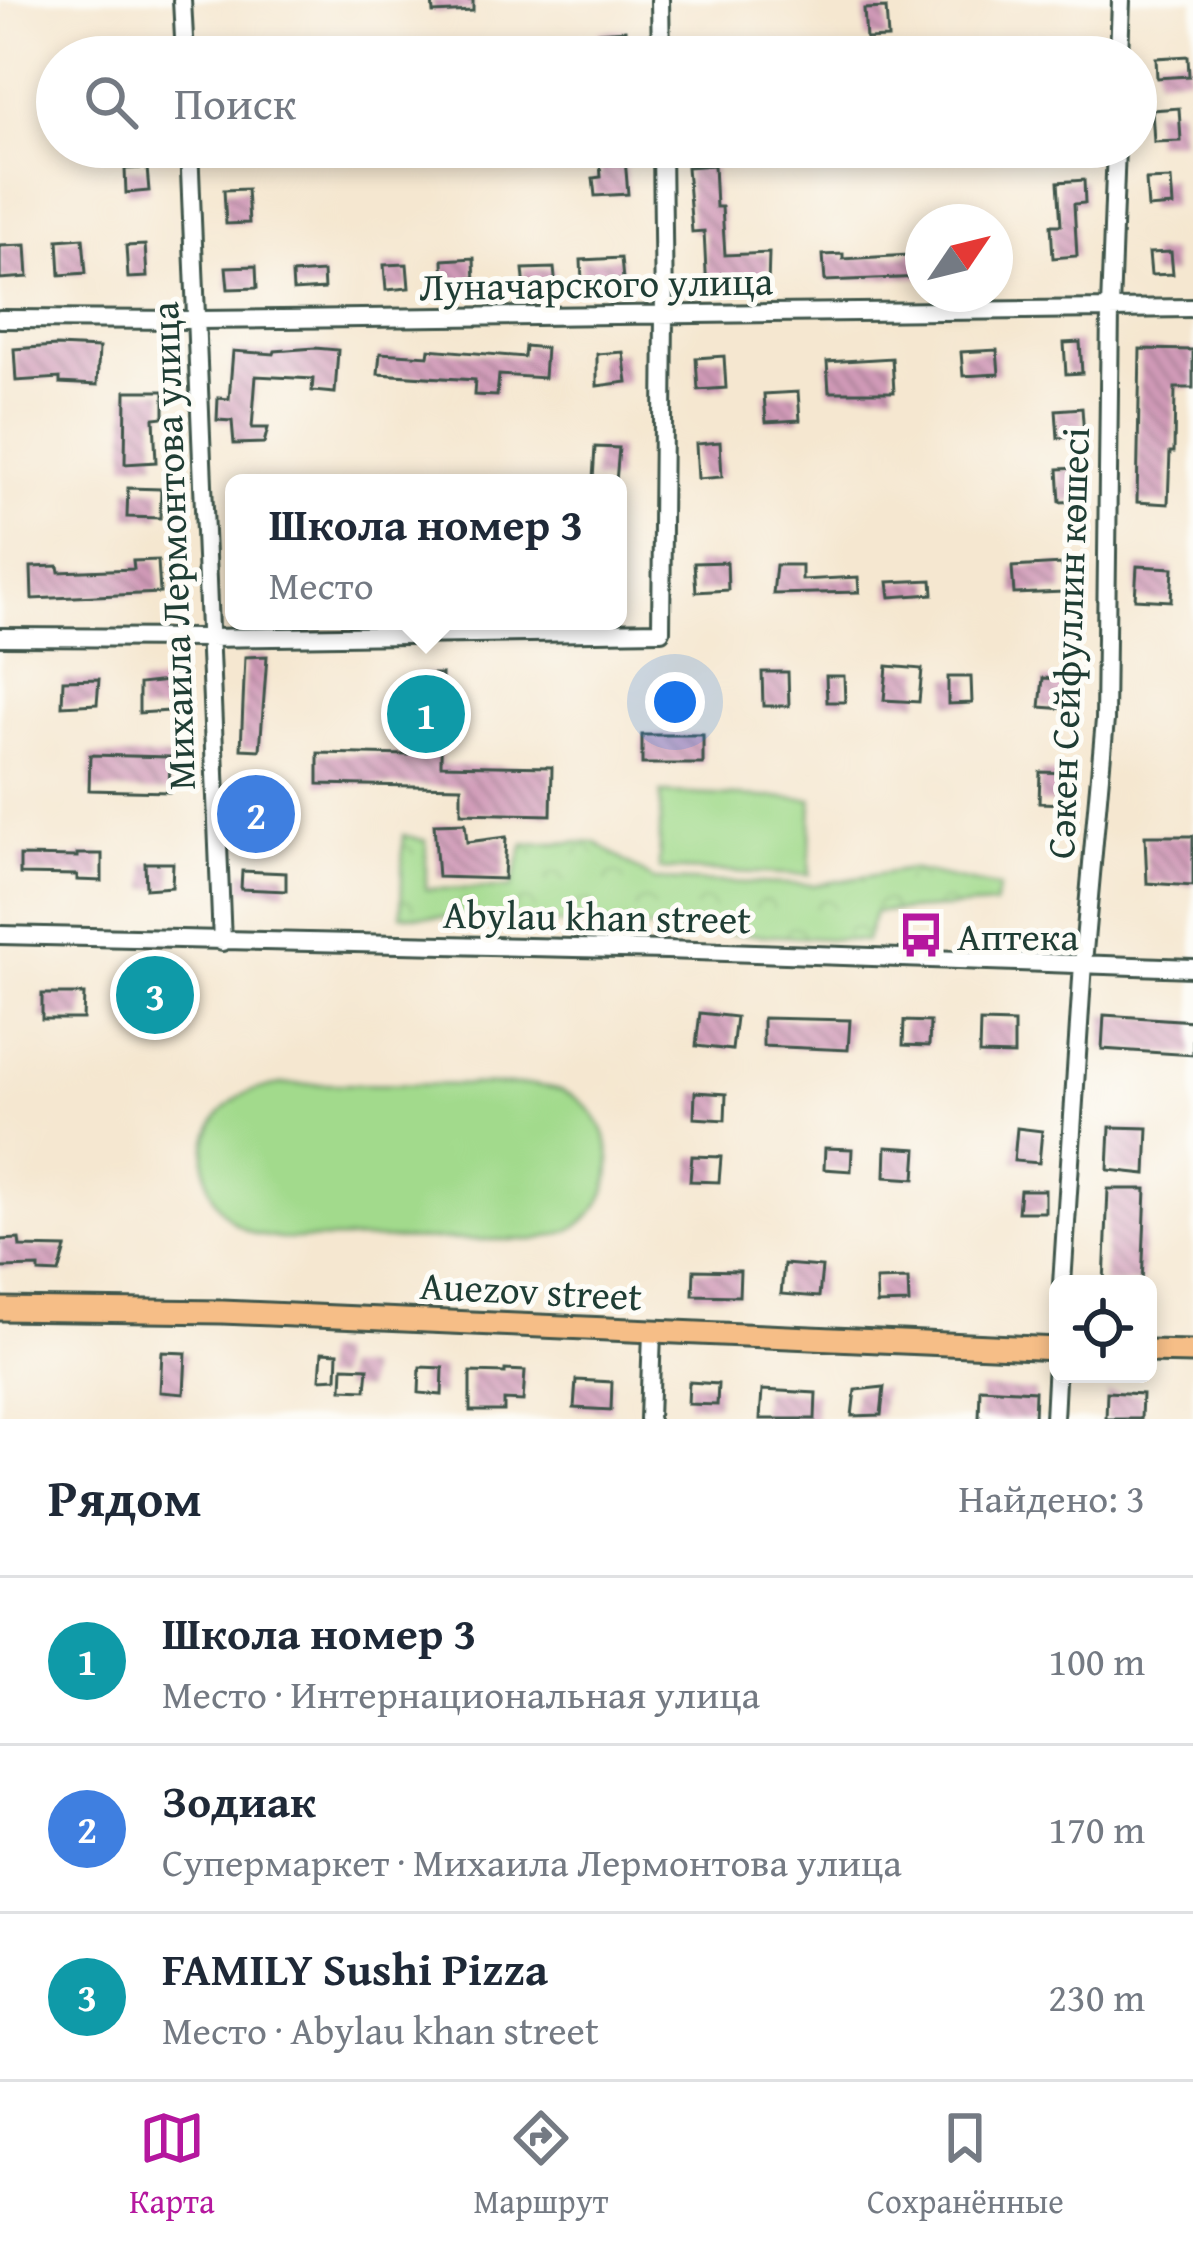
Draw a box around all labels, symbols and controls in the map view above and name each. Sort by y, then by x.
search box [36,36,1157,168]
icon: search [78,69,144,135]
text: Поиск [174,70,296,135]
north arrow [905,204,1013,312]
street label: Луначарского улица [418,251,774,315]
street label: Михаила Лермонтова улица [135,300,209,791]
street label: Сәкен Сейфуллин көшесі [1031,426,1103,860]
popup [225,474,627,630]
text: Школа номер 3 [269,491,583,556]
text: Место [269,556,374,613]
pin: 1 [387,669,465,759]
your location [645,672,705,732]
pin: 2 [217,769,295,859]
street label: Abylau khan street [442,885,752,947]
place label: Аптека [957,907,1079,964]
bus stop icon: Аптека [896,910,946,960]
pin: 3 [116,950,194,1040]
street label: Auezov street [418,1256,644,1324]
map controls [1049,1275,1157,1383]
button: locate [1049,1275,1157,1383]
text: Рядом [48,1460,202,1535]
text: Найдено: 3 [958,1469,1145,1526]
text: Школа номер 3 [162,1600,477,1665]
text: 1 [77,1632,97,1689]
text: 100 m [1048,1632,1145,1689]
text: Место · Интернациональная улица [162,1665,760,1722]
text: Зодиак [162,1768,316,1833]
text: 2 [77,1800,97,1857]
text: 170 m [1048,1800,1145,1857]
text: Супермаркет · Михаила Лермонтова улица [162,1833,902,1890]
text: FAMILY Sushi Pizza [162,1936,548,2001]
text: 3 [77,1968,97,2025]
text: 230 m [1048,1968,1145,2025]
text: Место · Abylau khan street [162,2001,599,2058]
tab: Карта [129,2105,215,2225]
tab: Маршрут [473,2105,608,2225]
tab: Сохранённые [867,2105,1064,2225]

